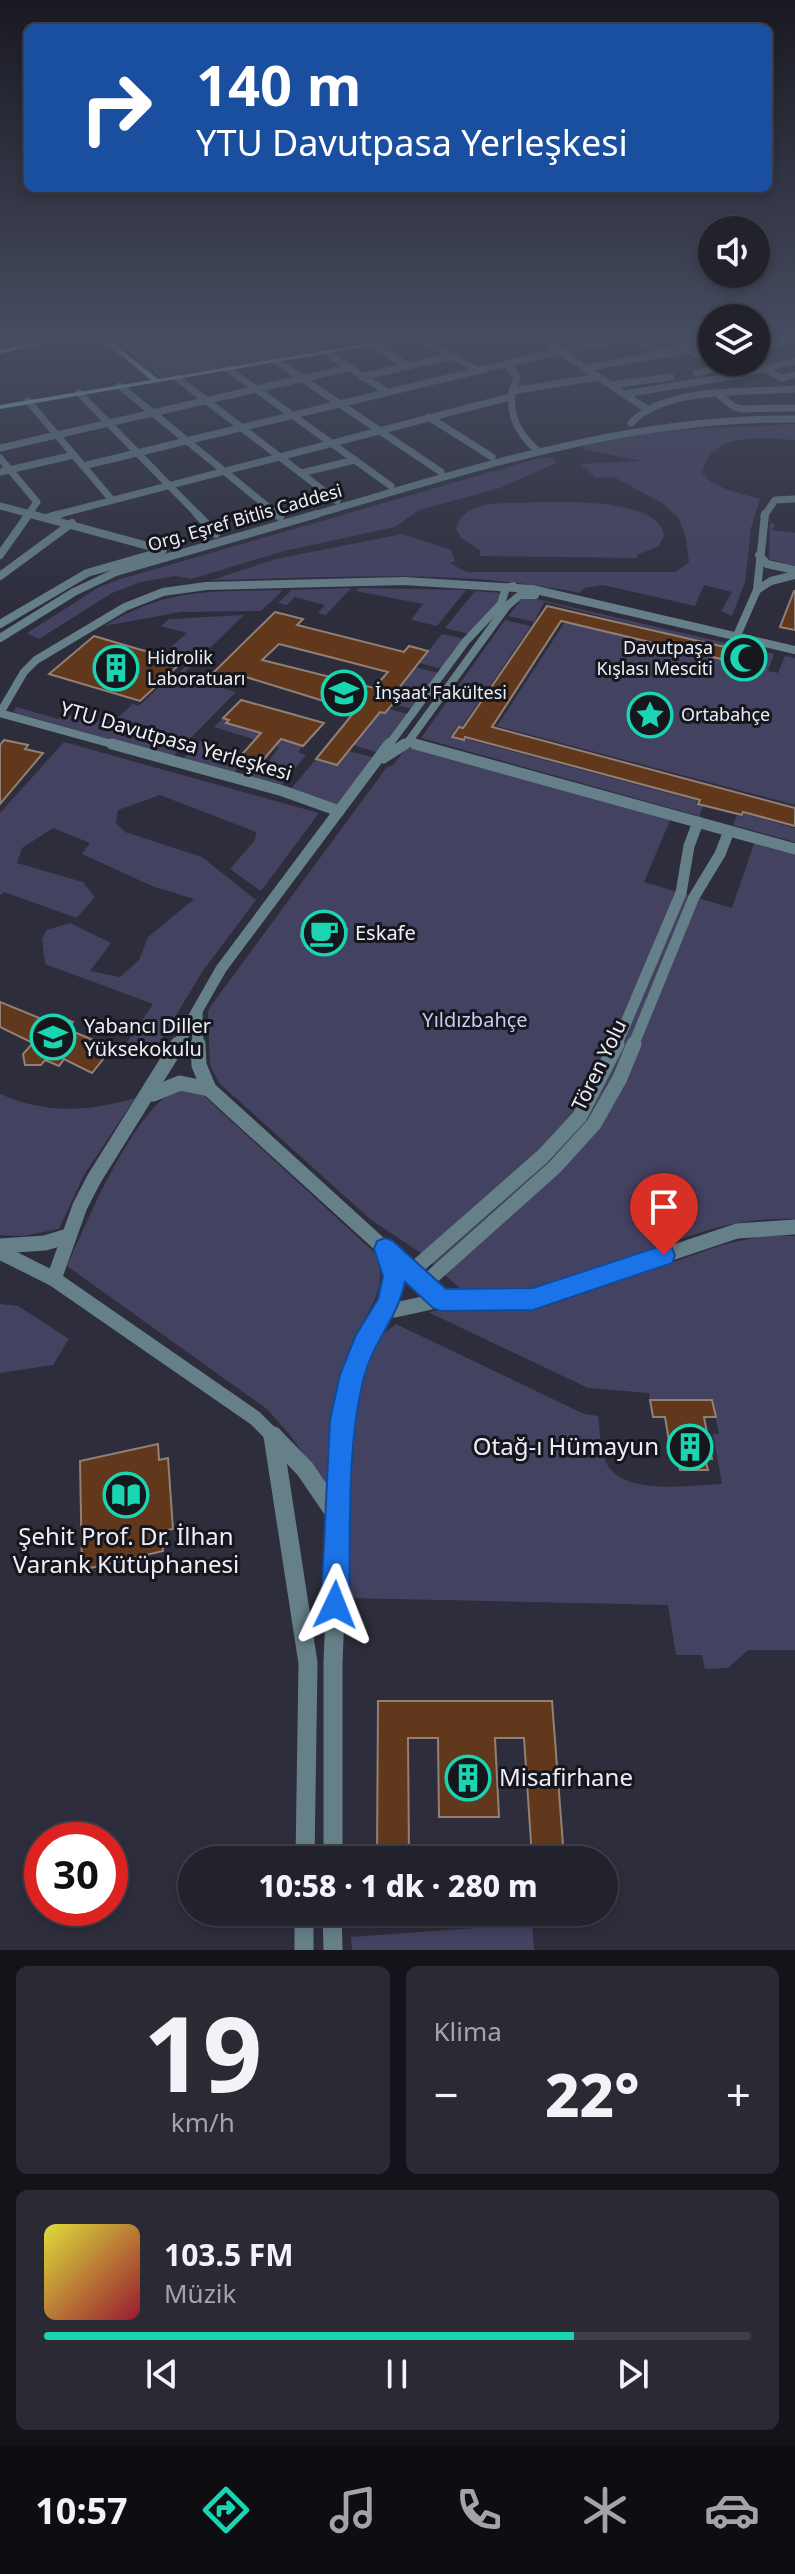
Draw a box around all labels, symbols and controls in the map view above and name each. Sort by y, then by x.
text: 140 m [196,46,361,122]
icon: right [64,56,168,160]
text: YTU Davutpasa Yerleşkesi [196,118,628,167]
map controls [698,216,770,376]
button: sound [698,216,770,288]
button: layers [698,304,770,376]
street label: Org. Eşref Bitlis Caddesi [145,478,345,556]
mosque icon: Davutpaşa Kışlası Mesciti [720,634,768,682]
place label: Davutpaşa Kışlası Mesciti [596,635,713,680]
building icon: Hidrolik Laboratuarı [92,644,140,692]
place label: Hidrolik Laboratuarı [147,645,245,690]
school or university icon: İnşaat Fakültesi [320,669,368,717]
place label: İnşaat Fakültesi [375,680,507,704]
place icon: Ortabahçe [626,691,674,739]
street label: YTU Davutpasa Yerleşkesi [57,694,295,787]
place label: Ortabahçe [681,702,770,726]
cafe icon: Eskafe [300,909,348,957]
place label: Eskafe [355,919,416,946]
park label: Yıldızbahçe [422,1006,528,1033]
place label: Yabancı Diller Yüksekokulu [84,1012,211,1062]
school or university icon: Yabancı Diller Yüksekokulu [29,1013,77,1061]
street label: Tören Yolu [565,1015,632,1115]
pin [630,1173,698,1255]
icon: arrive [642,1185,686,1229]
building icon: Otağ-ı Hümayun [666,1423,714,1471]
place label: Otağ-ı Hümayun [473,1429,659,1462]
library icon: Şehit Prof. Dr. İlhan Varank Kütüphanesi [102,1471,150,1519]
place label: Şehit Prof. Dr. İlhan Varank Kütüphanesi [13,1519,239,1580]
position arrow [293,1563,377,1647]
building icon: Misafirhane [444,1754,492,1802]
place label: Misafirhane [499,1760,633,1793]
speed limit sign: 30 [24,1822,128,1926]
text: 10:58 · 1 dk · 280 m [259,1865,538,1906]
text: 19 [143,1981,262,2122]
text: Klima [434,2013,502,2049]
text: 22° [545,2053,640,2135]
text: − [434,2064,459,2124]
text: + [726,2064,751,2124]
text: km/h [171,2104,235,2140]
text: 103.5 FM [164,2234,294,2275]
text: Müzik [164,2275,236,2311]
icon: previous [140,2352,184,2396]
icon: pause [375,2352,419,2396]
icon: next [611,2352,655,2396]
icon: directions [198,2482,254,2538]
icon: music [325,2482,381,2538]
icon: phone [451,2482,507,2538]
icon: climate [577,2482,633,2538]
icon: car [704,2482,760,2538]
text: 10:57 [35,2486,128,2535]

